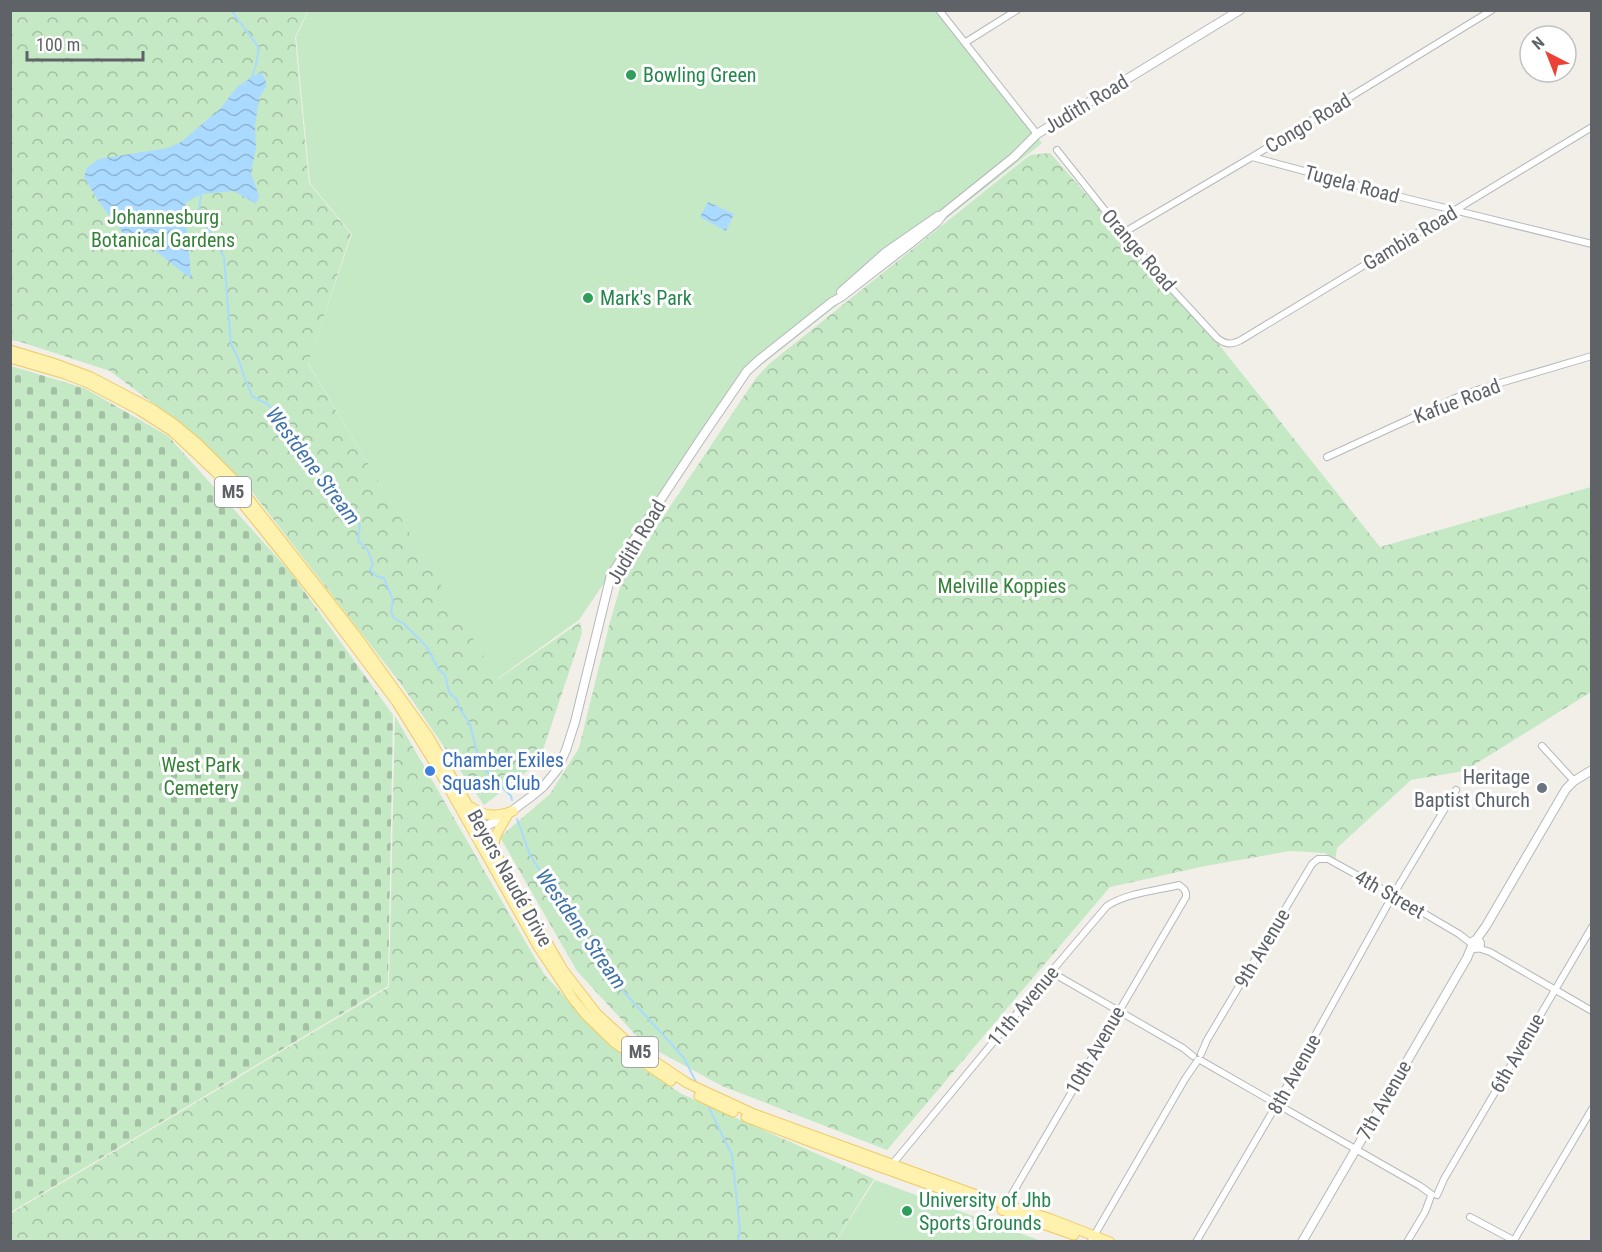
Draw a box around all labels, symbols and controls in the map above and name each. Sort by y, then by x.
scale bar [27,24,142,62]
north arrow [1518,24,1578,84]
text: N [1528,33,1548,54]
text: 100 m [36,34,80,55]
place label: Bowling Green [643,63,756,87]
marker: Bowling Green [624,68,638,82]
street label: Judith Road [1039,69,1133,139]
street label: Congo Road [1261,88,1355,158]
street label: Tugela Road [1302,160,1402,208]
street label: Gambia Road [1359,201,1461,275]
street label: Orange Road [1097,204,1181,296]
park label: Johannesburg Botanical Gardens [91,205,235,252]
place label: Mark's Park [600,286,692,310]
marker: Mark's Park [581,291,595,305]
street label: Kafue Road [1410,374,1504,428]
water label: Westdene Stream [261,402,365,530]
road number: M5 [215,477,251,507]
street label: Judith Road [601,495,671,589]
park label: Melville Koppies [938,574,1066,598]
place label: Chamber Exiles Squash Club [442,748,564,795]
park label: West Park Cemetery [161,753,241,800]
marker: Chamber Exiles Squash Club [423,764,437,778]
place label: Heritage Baptist Church [1414,765,1530,812]
marker: Heritage Baptist Church [1535,781,1549,795]
street label: Beyers Naudé Drive [462,805,558,951]
water label: Westdene Stream [531,864,631,994]
street label: 4th Street [1351,864,1429,924]
street label: 9th Avenue [1229,904,1295,992]
street label: 11th Avenue [982,961,1064,1051]
street label: 10th Avenue [1060,1002,1130,1098]
street label: 6th Avenue [1485,1009,1549,1097]
street label: 8th Avenue [1262,1030,1326,1118]
road number: M5 [622,1037,658,1067]
street label: 7th Avenue [1352,1056,1416,1144]
place label: University of Jhb Sports Grounds [919,1188,1051,1235]
marker: University of Jhb Sports Grounds [900,1204,914,1218]

